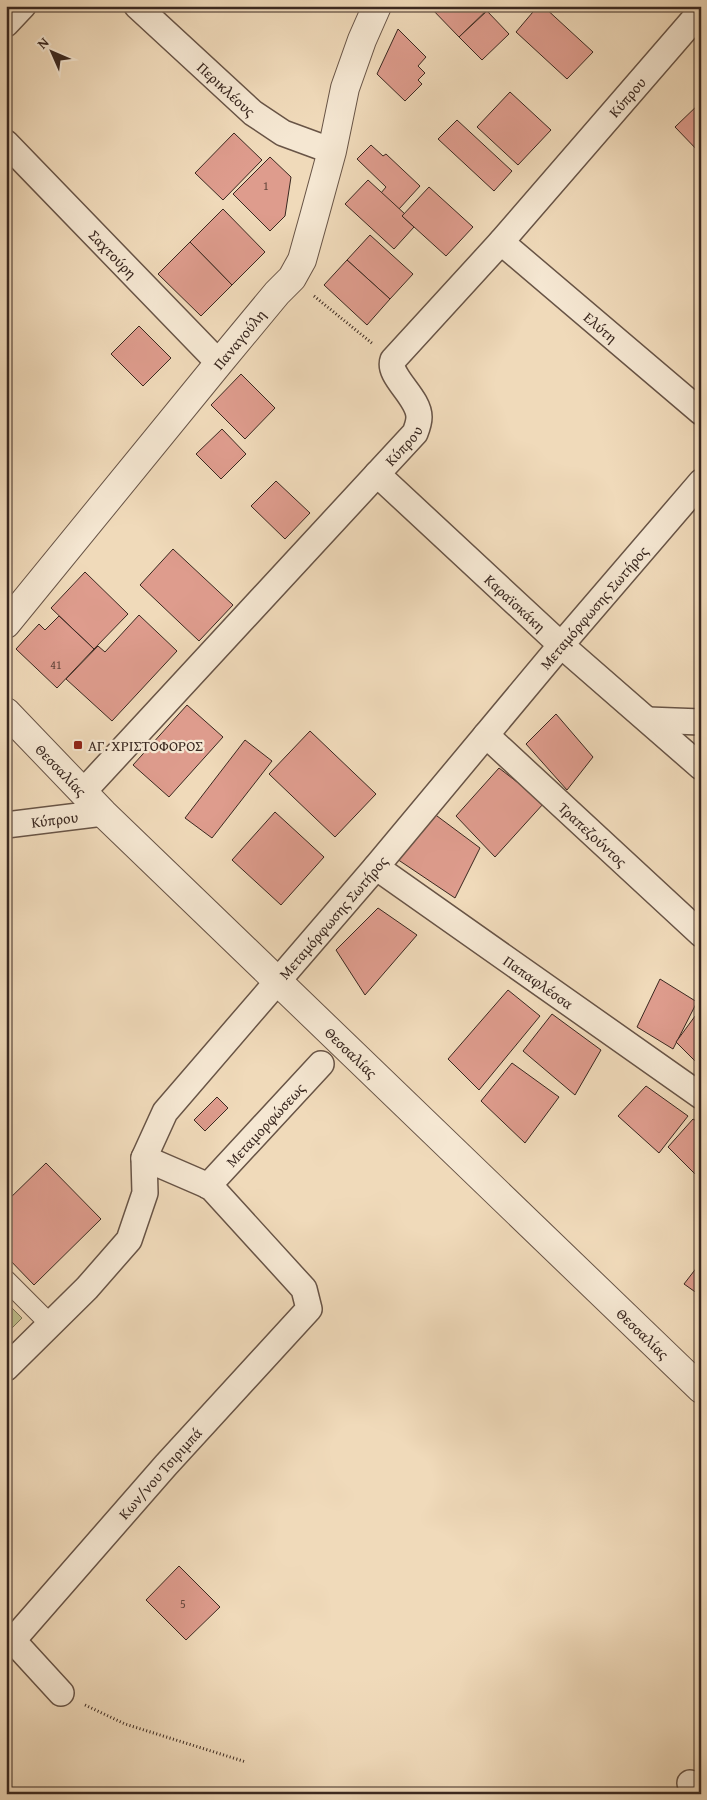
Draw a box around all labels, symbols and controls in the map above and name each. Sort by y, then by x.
north arrow [28,28,78,78]
text: N [32,32,54,53]
street label: Περικλέους [193,57,261,121]
street label: Κύπρου [603,72,650,121]
house number: 1 [263,177,269,194]
street label: Σαχτούρη [84,224,142,283]
street label: Παναγούλη [208,304,270,374]
street label: Ελύτη [580,307,622,347]
street label: Κύπρου [380,423,427,470]
street label: Μεταμόρφωσης Σωτήρος [535,540,653,674]
street label: Καραϊσκάκη [480,569,551,636]
house number: 41 [50,656,62,673]
place label: ΑΓ. ΧΡΙΣΤΟΦΟΡΟΣ [88,735,203,756]
street label: Θεσσαλίας [31,739,92,801]
marker: ΑΓ. ΧΡΙΣΤΟΦΟΡΟΣ [72,739,84,751]
street label: Τραπεζούντος [554,797,633,872]
street label: Κύπρου [30,806,80,832]
street label: Μεταμόρφωσης Σωτήρος [274,850,392,983]
street label: Παπαφλέσσα [499,950,578,1014]
street label: Θεσσαλίας [321,1022,383,1083]
street label: Μεταμορφώσεως [221,1077,310,1171]
street label: Θεσσαλίας [612,1303,675,1364]
street label: Κων/νου Τσιριμπά [113,1422,206,1523]
house number: 5 [180,1595,186,1612]

